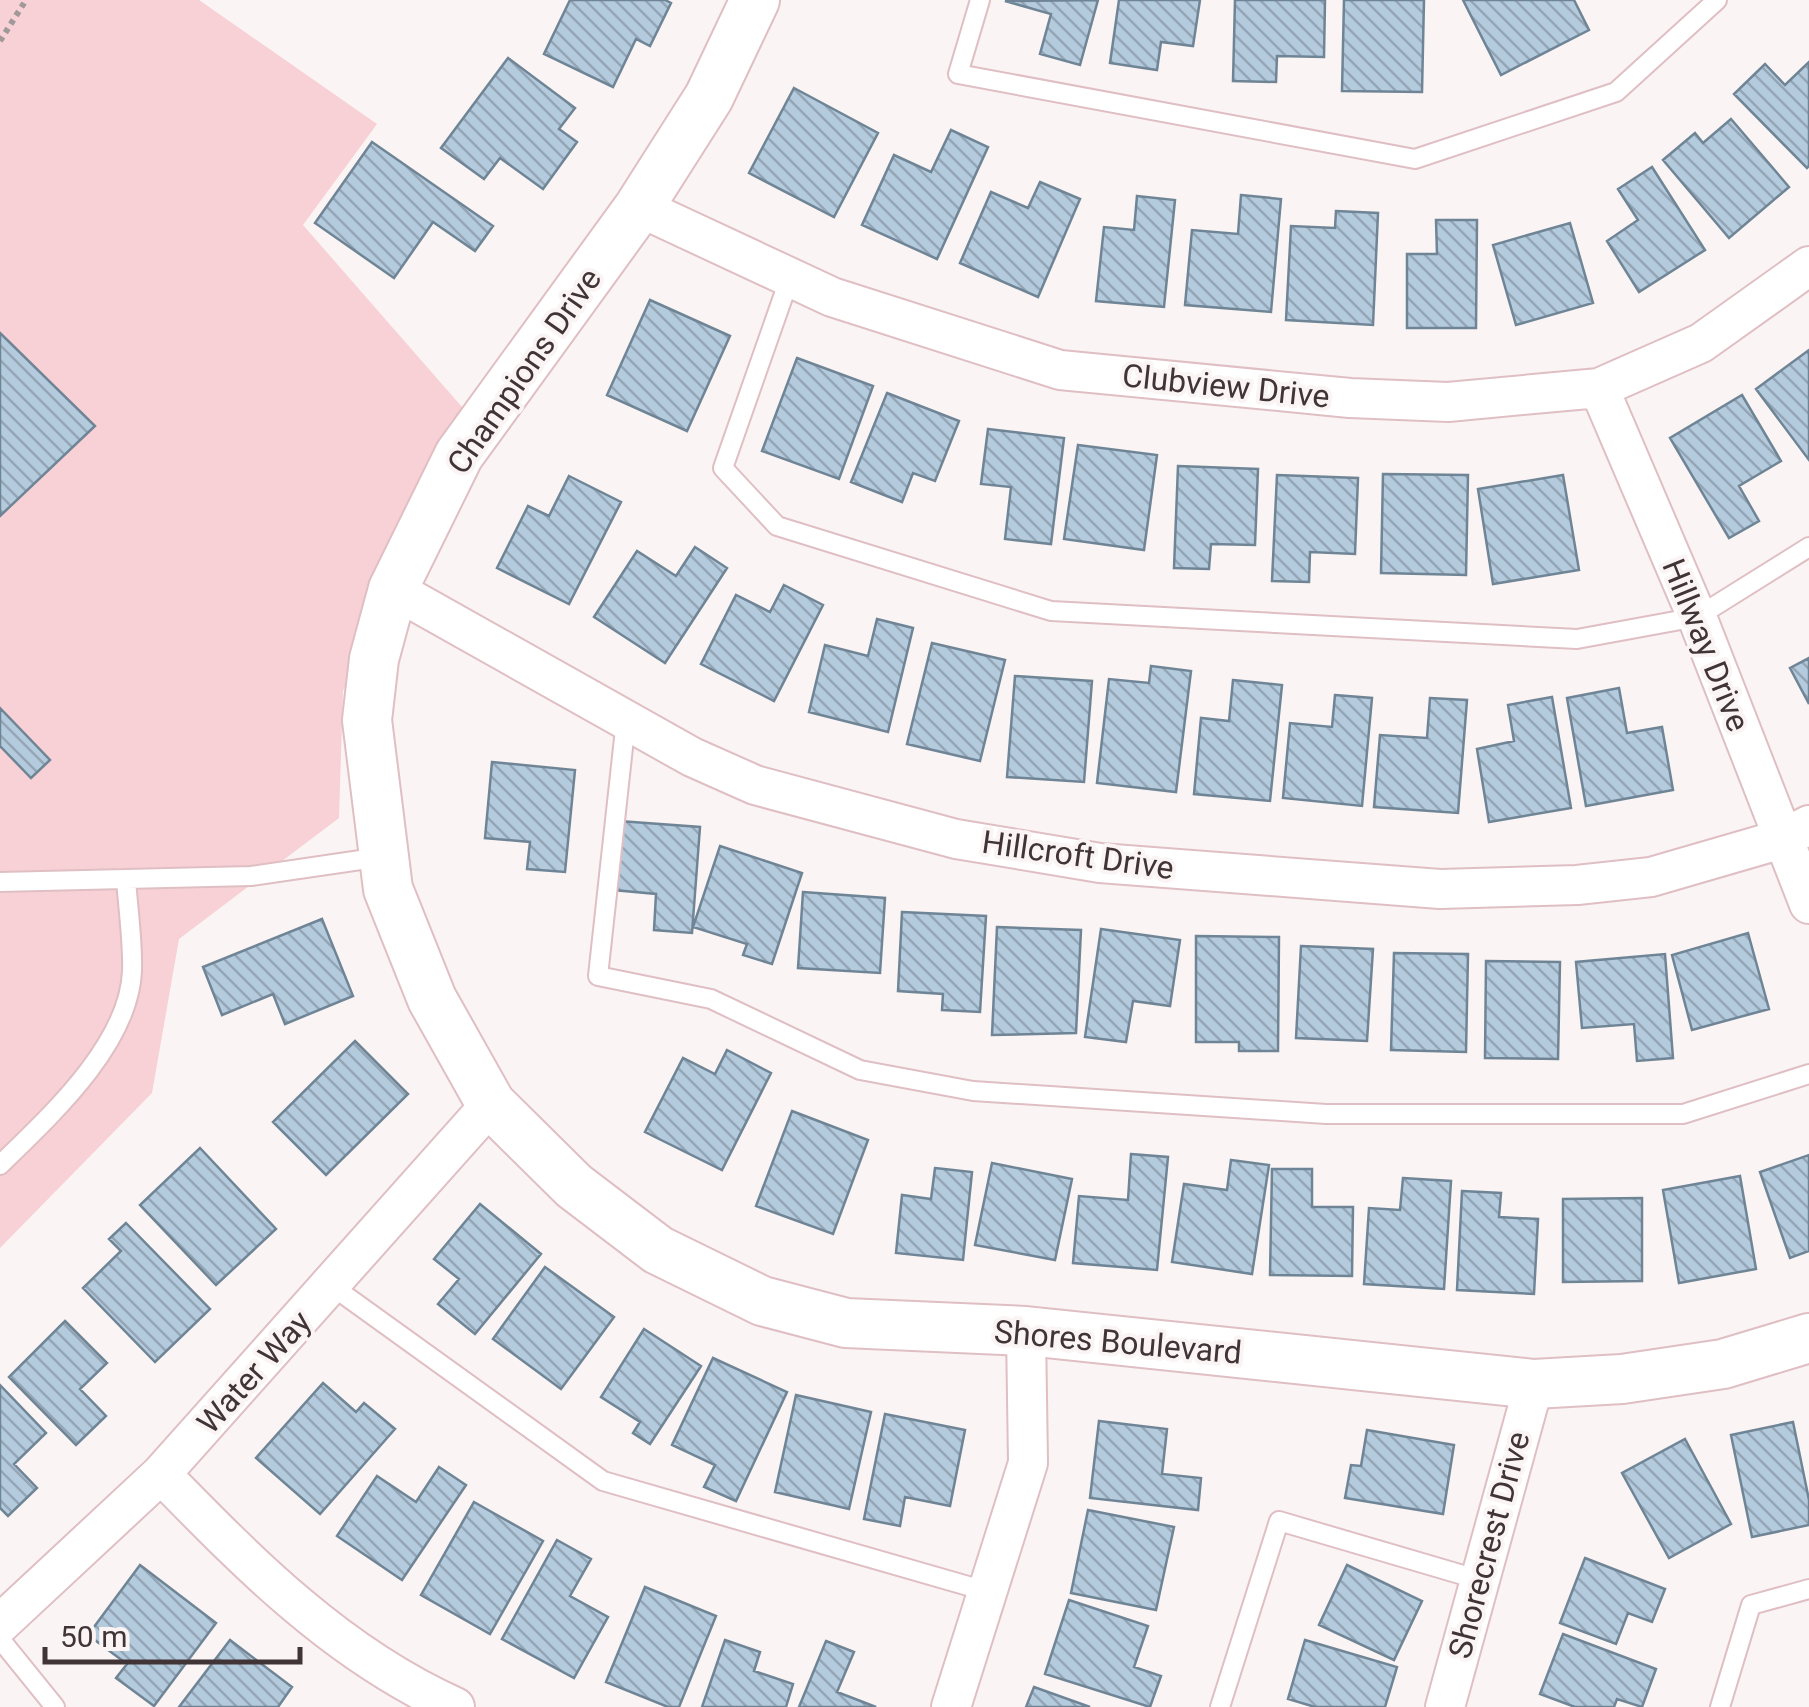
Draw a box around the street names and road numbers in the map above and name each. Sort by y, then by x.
street label: Champions Drive [439,261,609,481]
street label: Clubview Drive [1120,356,1332,416]
street label: Hillway Drive [1654,553,1758,737]
street label: Hillcroft Drive [980,823,1176,887]
street label: Water Way [189,1303,319,1441]
street label: Shores Boulevard [993,1312,1243,1372]
street label: Shorecrest Drive [1440,1427,1538,1663]

